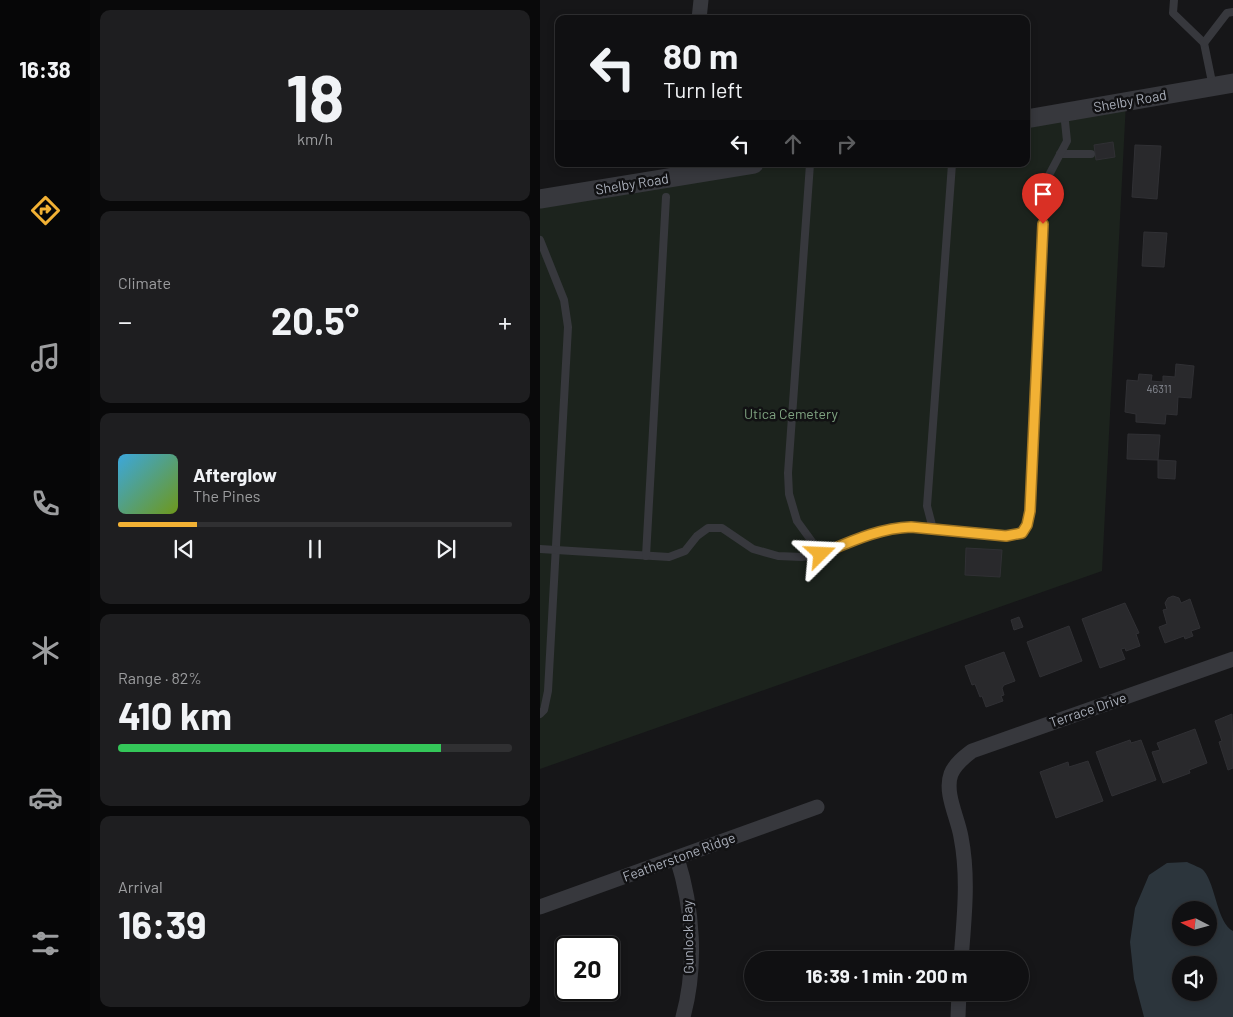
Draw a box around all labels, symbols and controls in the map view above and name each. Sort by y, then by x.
text: 80 m [663,34,738,76]
icon: left [580,35,645,100]
text: 16:38 [19,56,71,82]
text: 18 [286,57,344,135]
text: Turn left [663,76,743,102]
street label: Shelby Road [1092,86,1168,115]
text: km/h [297,129,333,148]
icon: left [726,130,754,158]
icon: ahead [779,130,807,158]
icon: right [832,130,860,158]
street label: Shelby Road [594,169,670,198]
pin [1022,173,1064,224]
icon: arrive [1029,180,1057,208]
icon: directions [28,193,63,228]
text: Climate [118,273,171,292]
text: 20.5° [271,297,359,343]
text: − [118,304,132,338]
text: + [498,304,512,338]
icon: music [28,340,63,375]
house number: 46311 [1146,382,1172,395]
park label: Utica Cemetery [744,405,839,422]
text: Afterglow [193,463,277,486]
icon: phone [28,486,63,521]
text: The Pines [193,486,261,505]
position arrow [794,527,846,579]
icon: previous [170,535,198,563]
icon: pause [301,535,329,563]
icon: next [432,535,460,563]
icon: climate [28,633,63,668]
text: Range · 82% [118,668,202,687]
street label: Terrace Drive [1047,688,1129,731]
text: 410 km [118,692,232,738]
icon: car [28,780,63,815]
street label: Featherstone Ridge [620,828,737,885]
text: Arrival [118,877,163,896]
street label: Gunlock Bay [678,899,697,974]
text: 16:39 [118,901,206,947]
north arrow [1172,901,1218,946]
map controls [1172,901,1217,1001]
icon: filters [28,926,63,961]
speed limit sign: 20 [555,936,620,1001]
button: sound [1172,956,1217,1001]
text: 16:39 · 1 min · 200 m [806,964,967,987]

